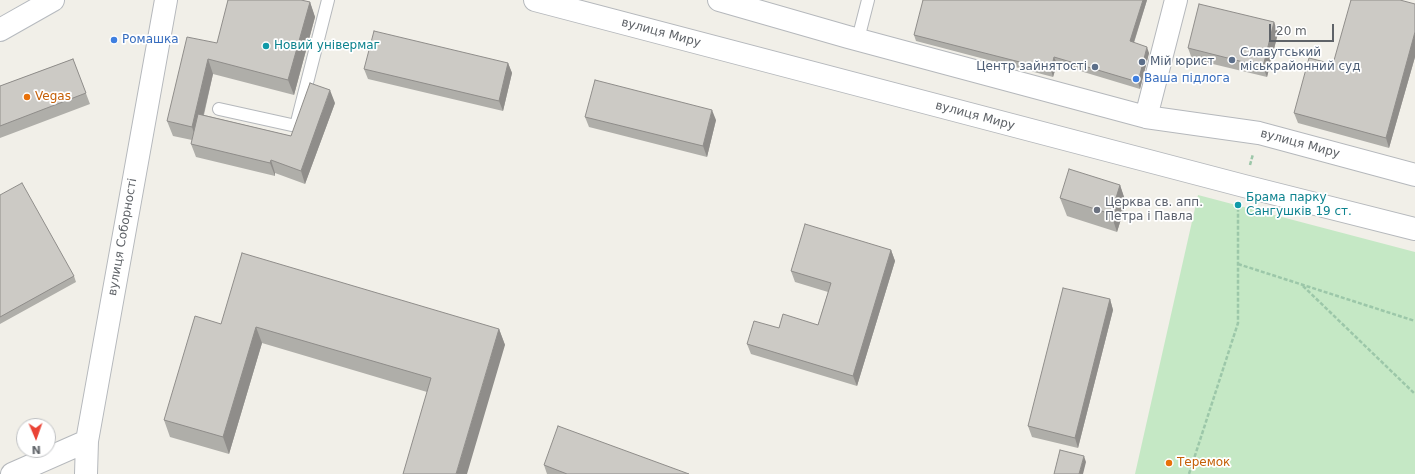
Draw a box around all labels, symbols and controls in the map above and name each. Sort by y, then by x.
street label: вулиця Миру [620,15,702,51]
scale bar [1271,16,1336,42]
text: 20 m [1276,24,1307,38]
place label: Ромашка [122,33,179,47]
marker: Ромашка [109,35,119,45]
place label: Новий універмаг [274,39,380,53]
marker: Новий універмаг [261,41,271,51]
place label: Славутський міськрайонний суд [1240,46,1361,74]
place label: Мій юрист [1150,55,1214,69]
marker: Славутський міськрайонний суд [1227,55,1237,65]
marker: Мій юрист [1137,57,1147,67]
place label: Центр зайнятості [976,60,1087,74]
marker: Центр зайнятості [1090,62,1100,72]
place label: Ваша підлога [1144,72,1230,86]
marker: Ваша підлога [1131,74,1141,84]
place label: Vegas [35,90,71,104]
marker: Vegas [22,92,32,102]
street label: вулиця Миру [934,98,1016,134]
street label: вулиця Миру [1259,126,1341,162]
street label: вулиця Соборності [106,177,140,297]
place label: Брама парку Сангушків 19 ст. [1246,191,1352,219]
place label: Церква св. апп. Петра і Павла [1105,196,1203,224]
marker: Брама парку Сангушків 19 ст. [1233,200,1243,210]
marker: Церква св. апп. Петра і Павла [1092,205,1102,215]
north arrow [16,418,56,458]
text: N [32,443,41,456]
place label: Теремок [1177,456,1230,470]
marker: Теремок [1164,458,1174,468]

